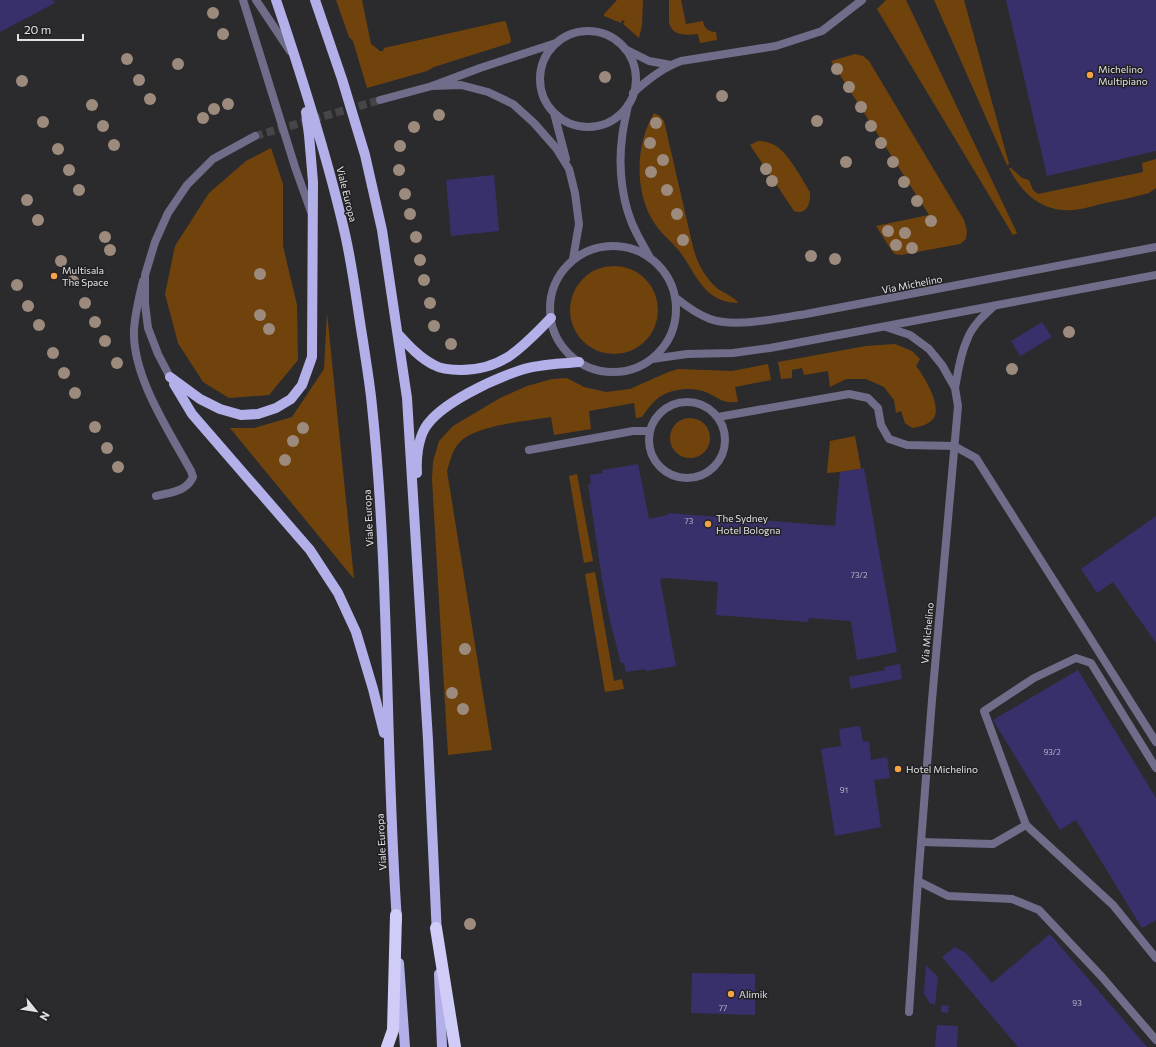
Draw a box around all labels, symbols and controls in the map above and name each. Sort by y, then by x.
scale bar [18,16,83,42]
text: 20 m [24,22,51,36]
place label: Michelino Multipiano [1098,63,1148,87]
marker: Michelino Multipiano [1085,70,1095,80]
street label: Viale Europa [334,165,360,223]
place label: Multisala The Space [62,264,109,288]
marker: Multisala The Space [49,271,59,281]
street label: Via Michelino [881,272,943,296]
street label: Viale Europa [361,489,375,547]
place label: The Sydney Hotel Bologna [716,512,780,536]
house number: 73 [685,516,694,526]
marker: The Sydney Hotel Bologna [703,519,713,529]
house number: 73/2 [851,570,868,580]
street label: Via Michelino [918,602,936,664]
house number: 93/2 [1043,747,1061,757]
place label: Hotel Michelino [906,763,978,775]
marker: Hotel Michelino [893,764,903,774]
house number: 91 [840,785,848,795]
street label: Viale Europa [374,813,388,871]
place label: Alimik [739,988,768,1000]
marker: Alimik [726,989,736,999]
north arrow [16,991,56,1031]
house number: 93 [1072,998,1082,1008]
house number: 77 [719,1003,727,1013]
text: N [37,1009,53,1023]

